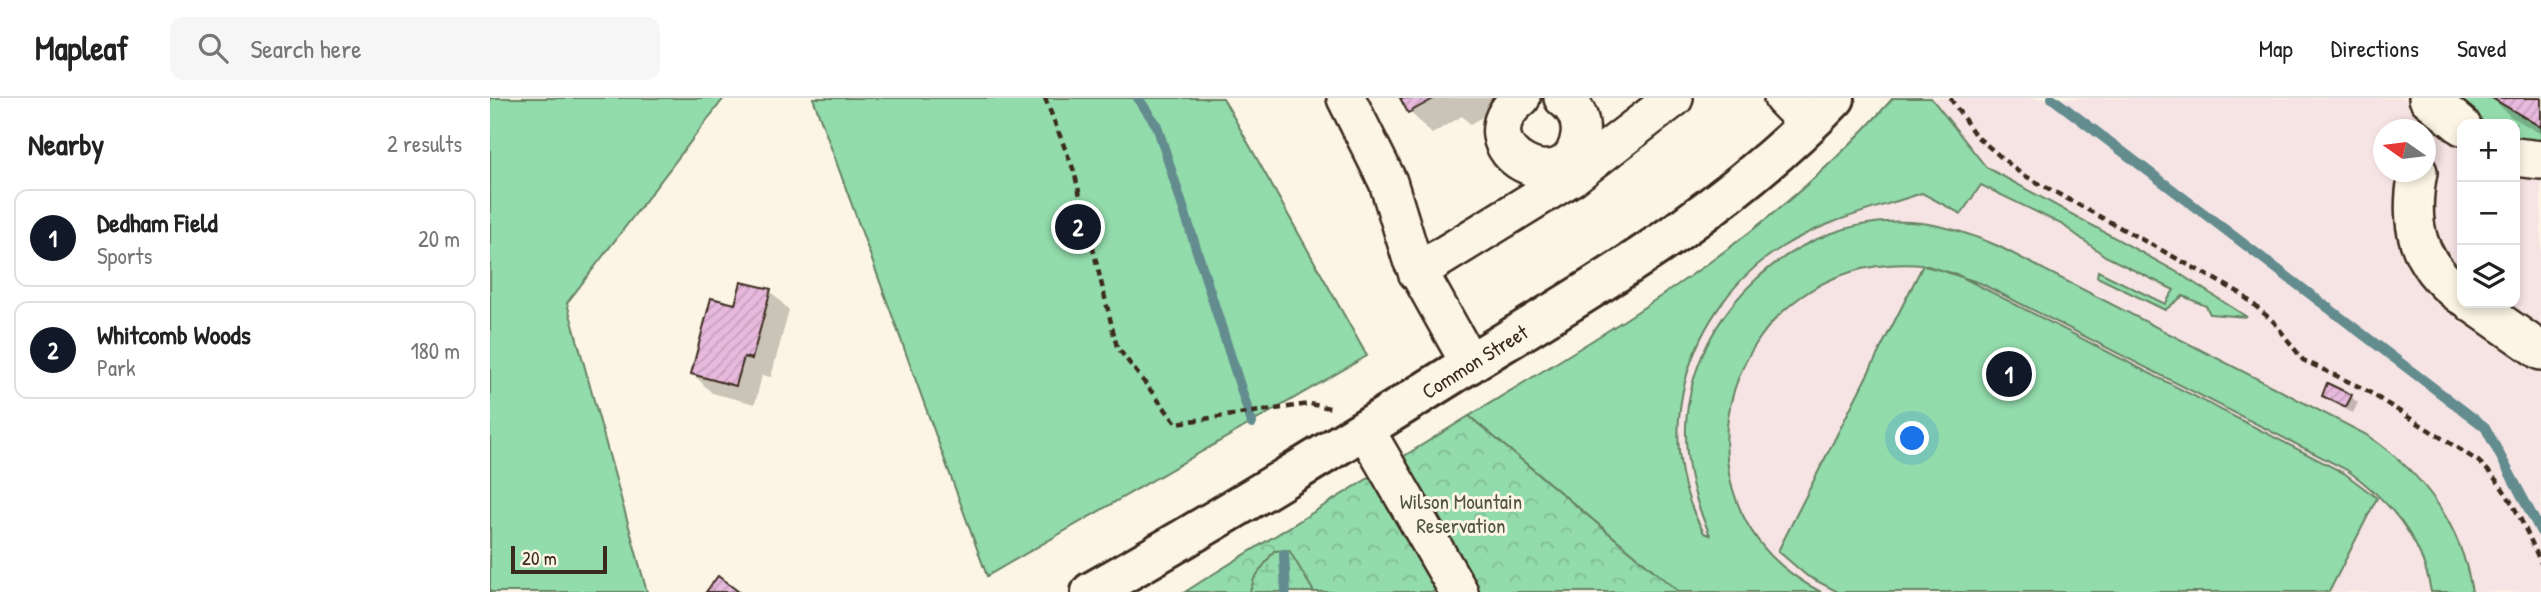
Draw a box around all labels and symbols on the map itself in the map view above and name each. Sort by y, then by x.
north arrow [2373,119,2436,182]
pin: 2 [1055,201,1101,253]
street label: Common Street [1416,317,1534,406]
pin: 1 [1986,348,2032,400]
your location [1895,421,1929,455]
park label: Wilson Mountain Reservation [1400,487,1522,540]
scale bar [511,543,607,575]

